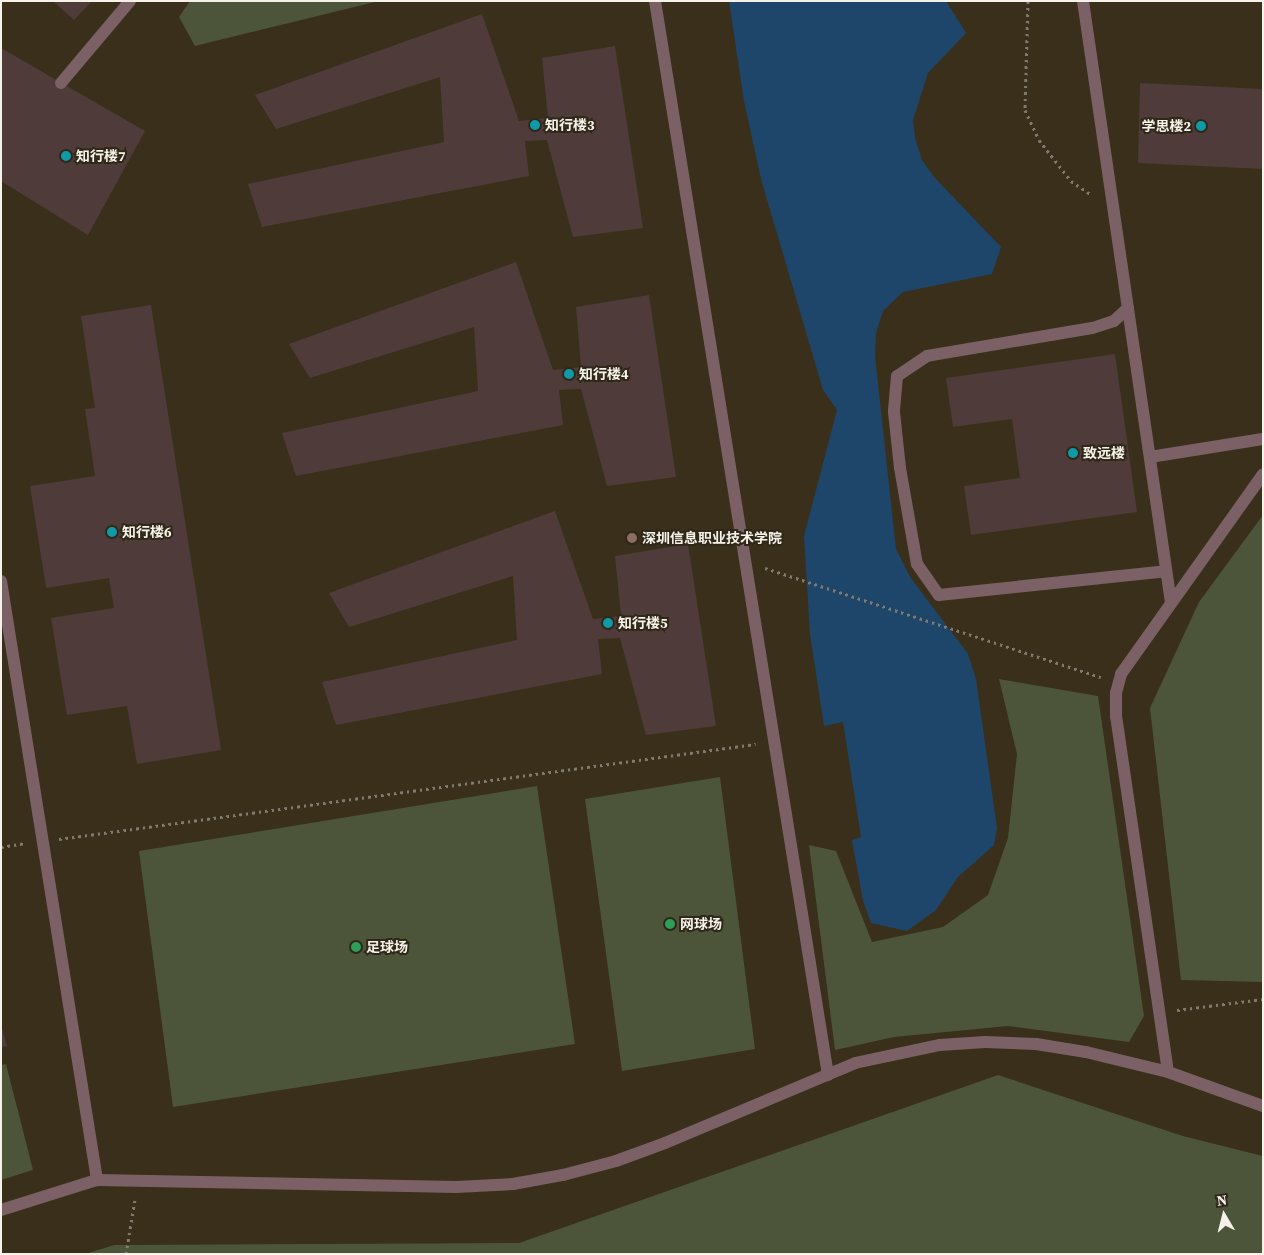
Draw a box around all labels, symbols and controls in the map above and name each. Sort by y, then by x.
place label: 知行楼3 [545,117,595,133]
place label: 学思楼2 [1141,118,1191,134]
marker: 知行楼3 [529,119,541,131]
marker: 学思楼2 [1195,120,1207,132]
place label: 知行楼7 [76,148,126,164]
marker: 知行楼7 [60,150,72,162]
place label: 知行楼4 [579,366,629,382]
marker: 知行楼4 [563,368,575,380]
place label: 致远楼 [1083,445,1125,461]
marker: 致远楼 [1067,447,1079,459]
place label: 知行楼6 [122,524,172,540]
marker: 知行楼6 [106,526,118,538]
place label: 深圳信息职业技术学院 [642,530,782,546]
marker: 深圳信息职业技术学院 [626,532,638,544]
place label: 知行楼5 [618,615,668,631]
marker: 知行楼5 [602,617,614,629]
place label: 网球场 [680,916,722,932]
marker: 网球场 [664,918,676,930]
place label: 足球场 [366,939,408,955]
marker: 足球场 [350,941,362,953]
north arrow [1199,1190,1249,1240]
text: N [1215,1190,1228,1211]

